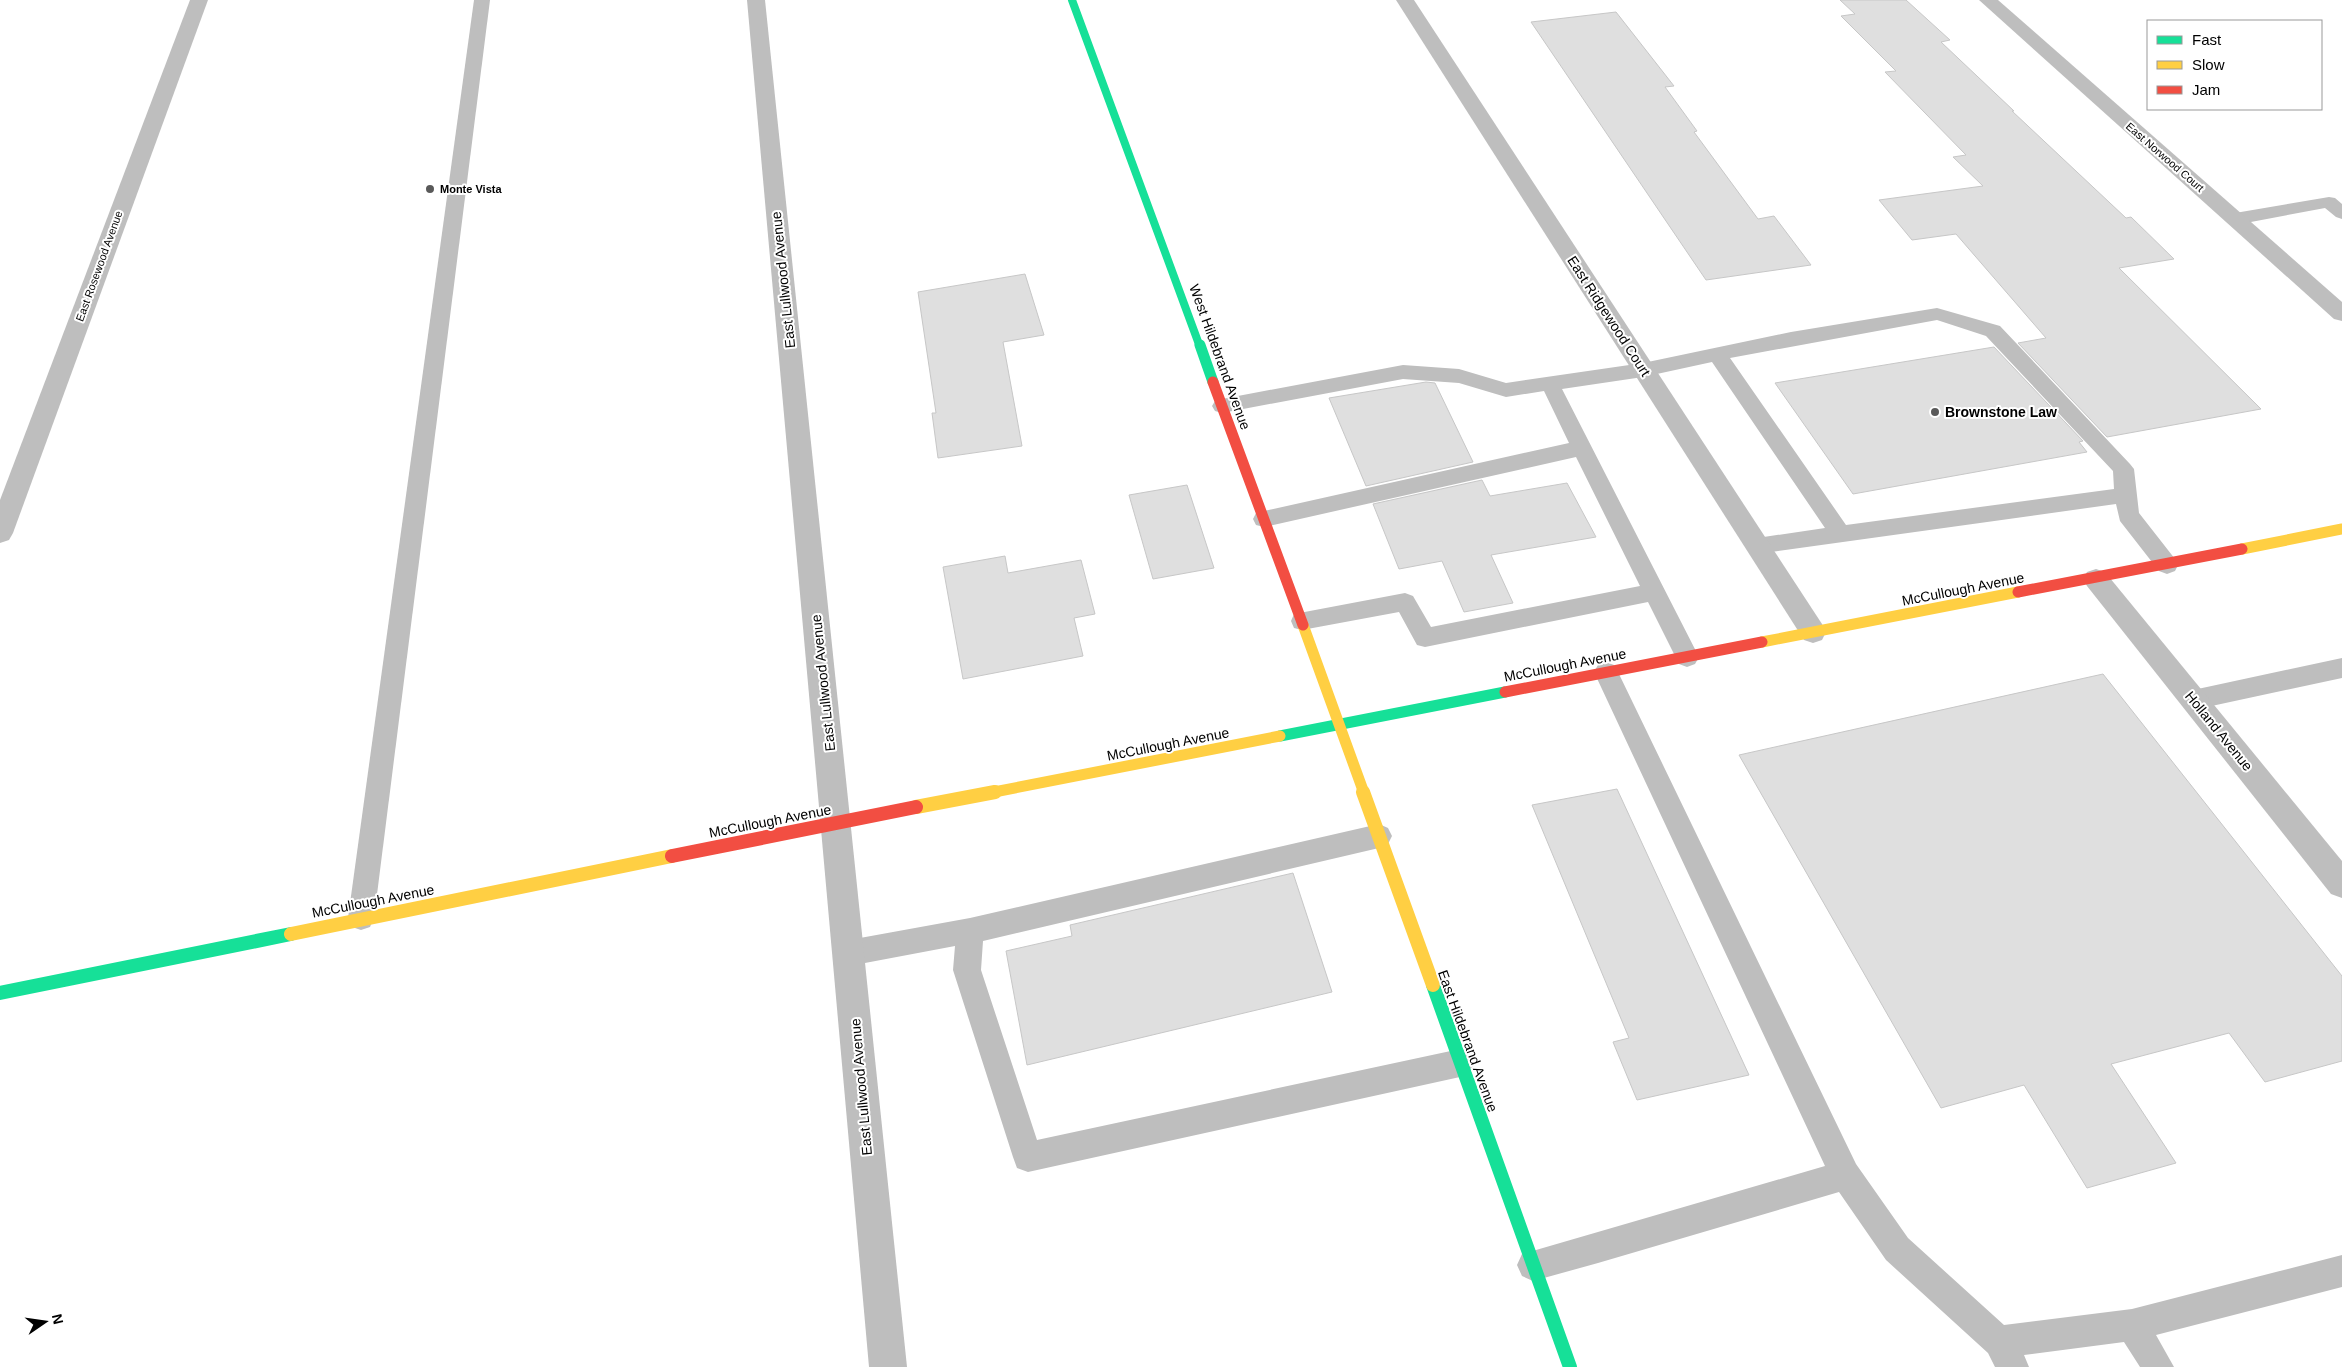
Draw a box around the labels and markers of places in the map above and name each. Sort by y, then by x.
marker: Monte Vista [424,183,436,195]
place label: Monte Vista [440,183,502,195]
place label: Brownstone Law [1945,404,2057,420]
marker: Brownstone Law [1929,406,1941,418]

